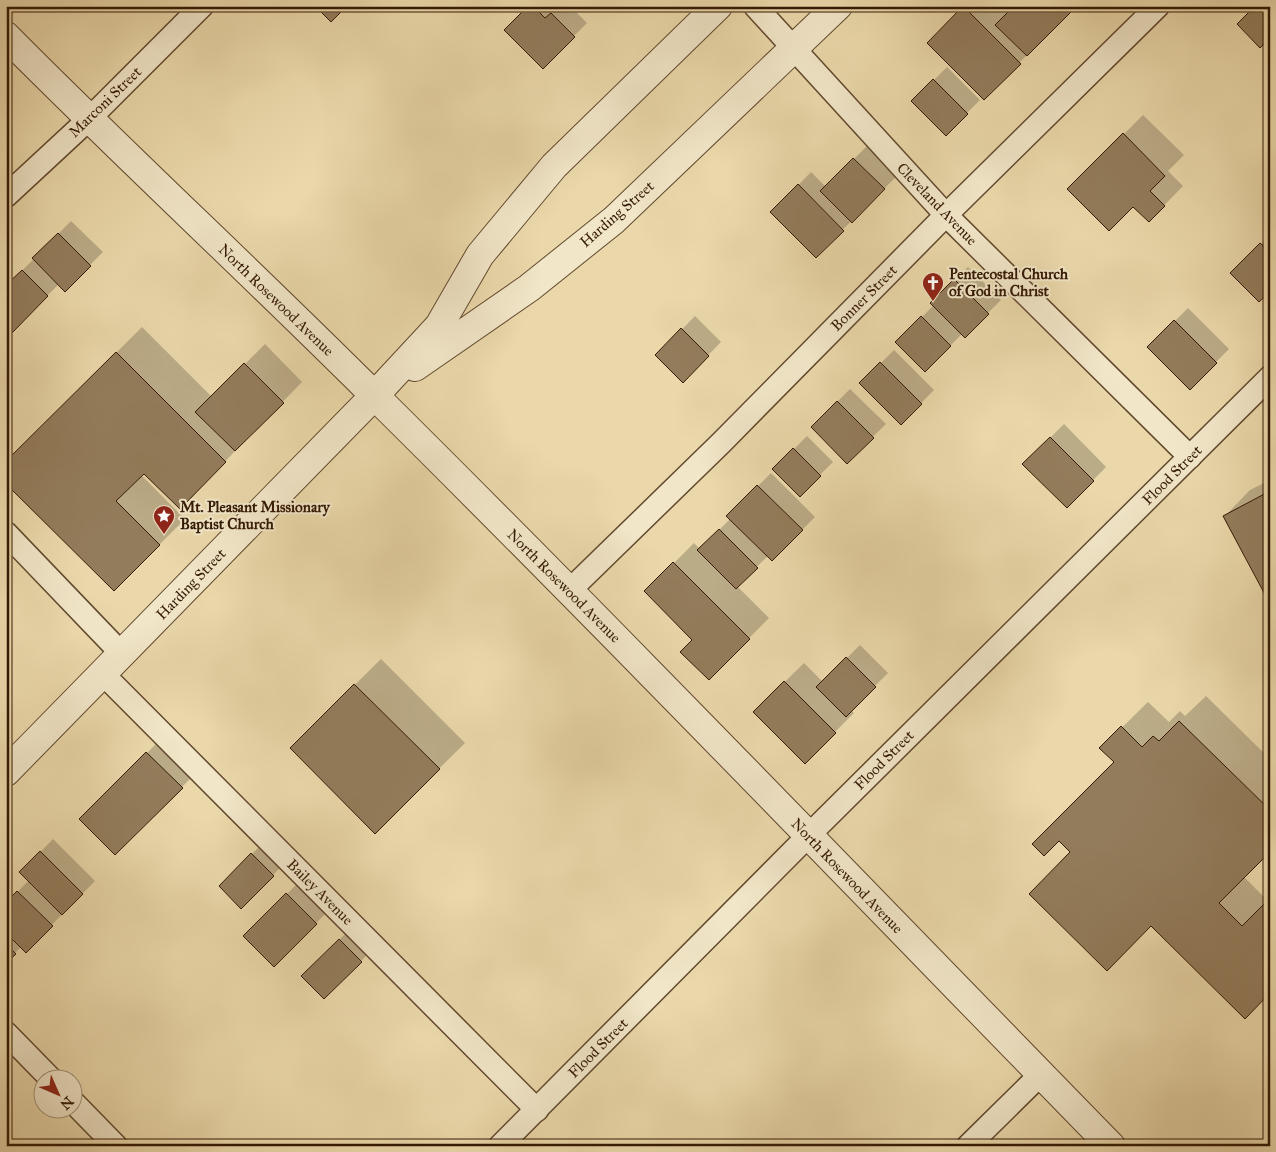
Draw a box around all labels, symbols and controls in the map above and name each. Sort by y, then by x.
street label: Marconi Street [65,62,146,141]
street label: Cleveland Avenue [893,159,981,249]
street label: Harding Street [576,177,658,251]
street label: North Rosewood Avenue [215,240,337,360]
street label: Bonner Street [827,261,901,335]
place label: Pentecostal Church of God in Christ [949,265,1069,300]
church icon: Pentecostal Church of God in Christ [921,271,945,302]
street label: Flood Street [1138,441,1206,509]
place label: Mt. Pleasant Missionary Baptist Church [180,498,331,534]
place icon: Mt. Pleasant Missionary Baptist Church [152,504,176,535]
street label: North Rosewood Avenue [503,525,625,647]
street label: Harding Street [153,544,230,623]
street label: Flood Street [850,726,918,794]
street label: North Rosewood Avenue [787,815,907,937]
street label: Bailey Avenue [283,855,357,929]
street label: Flood Street [564,1014,632,1082]
north arrow [32,1070,82,1120]
text: N [57,1093,77,1113]

